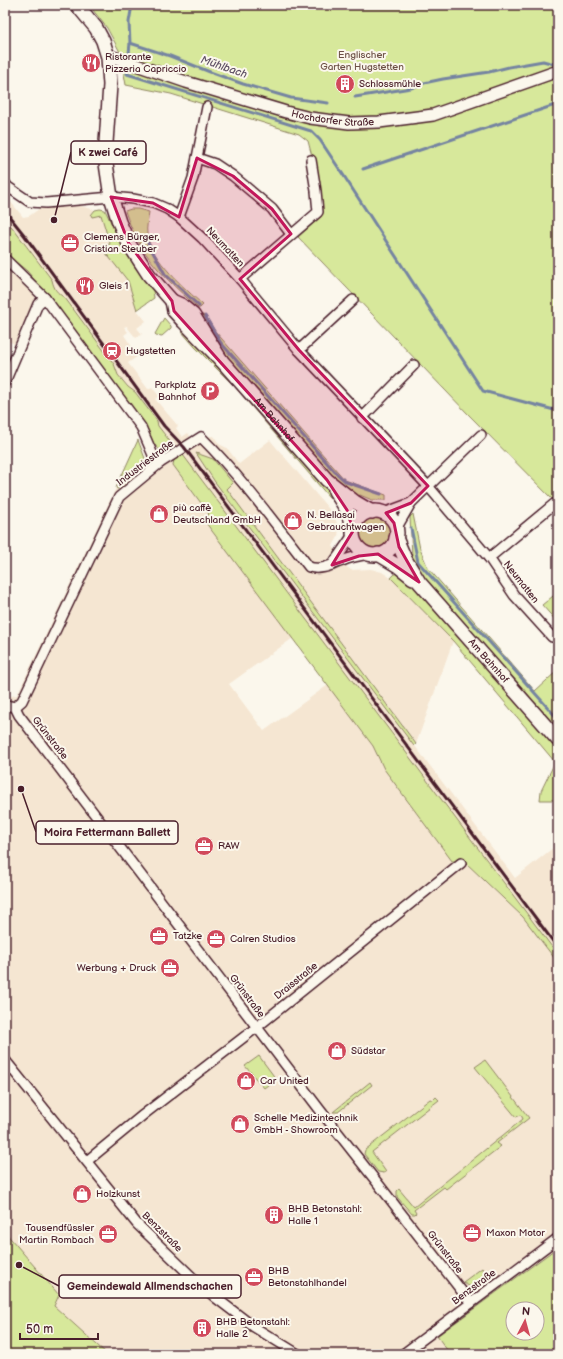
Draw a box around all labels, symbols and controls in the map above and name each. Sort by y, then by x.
park label: Englischer Garten Hugstetten [320,49,404,73]
place label: Ristorante Pizzeria Capriccio [105,51,187,75]
restaurant icon: Ristorante Pizzeria Capriccio [80,52,102,74]
water label: Mühlbach [199,53,249,81]
building icon: Schlossmühle [334,73,356,95]
place label: Schlossmühle [359,78,421,90]
street label: Hochdorfer Straße [290,108,374,129]
callout: K zwei Café [71,141,146,164]
text: K zwei Café [78,146,138,159]
street label: Neumatten [203,224,247,270]
place label: Clemens Bürger, Cristian Steuber [84,231,160,255]
office icon: Clemens Bürger, Cristian Steuber [59,232,81,254]
restaurant icon: Gleis 1 [74,275,96,297]
place label: Gleis 1 [99,280,129,292]
station icon: Hugstetten [101,340,123,362]
place label: Hugstetten [126,345,176,357]
place label: Parkplatz Bahnhof [154,379,196,403]
parking icon: Parkplatz Bahnhof [199,380,221,402]
street label: Am Bahnhof [251,395,297,444]
street label: Industriestraße [114,438,176,488]
place label: più caffè Deutschland GmbH [173,502,261,526]
shop icon: più caffè Deutschland GmbH [148,503,170,525]
place label: N. Bellasai Gebrauchtwagen [307,509,385,533]
shop icon: N. Bellasai Gebrauchtwagen [282,510,304,532]
street label: Neumatten [501,558,541,606]
street label: Am Bahnhof [466,636,511,686]
street label: Grünstraße [30,714,70,762]
callout: Moira Fettermann Ballett [36,821,178,844]
text: Moira Fettermann Ballett [44,826,171,839]
office icon: RAW [193,835,215,857]
place label: RAW [218,840,240,852]
office icon: Tatzke [148,925,170,947]
office icon: Calren Studios [205,928,227,950]
place label: Tatzke [173,930,202,942]
place label: Calren Studios [230,933,296,945]
office icon: Werbung + Druck [159,957,181,979]
street label: Draisstraße [272,960,320,1002]
place label: Werbung + Druck [77,962,156,974]
street label: Grünstraße [227,972,267,1020]
shop icon: Südstar [326,1040,348,1062]
place label: Südstar [351,1045,386,1057]
shop icon: Car United [235,1070,257,1092]
place label: Car United [260,1075,309,1087]
place label: Schelle Medizintechnik GmbH - Showroom [254,1112,358,1136]
shop icon: Schelle Medizintechnik GmbH - Showroom [229,1113,251,1135]
shop icon: Holzkunst [71,1183,93,1205]
place label: Holzkunst [96,1188,140,1200]
place label: BHB Betonstahl: Halle 1 [288,1203,362,1227]
building icon: BHB Betonstahl: Halle 1 [263,1204,285,1226]
street label: Benzstraße [139,1209,185,1255]
place label: Tausendfüssler Martin Rombach [19,1222,94,1246]
office icon: Maxon Motor [461,1222,483,1244]
office icon: Tausendfüssler Martin Rombach [97,1223,119,1245]
place label: Maxon Motor [486,1227,545,1239]
street label: Grünstraße [425,1228,465,1276]
place label: BHB Betonstahlhandel [268,1265,347,1289]
office icon: BHB Betonstahlhandel [243,1266,265,1288]
street label: Benzstraße [450,1267,498,1307]
callout: Gemeindewald Allmendschachen [59,1275,241,1298]
text: Gemeindewald Allmendschachen [67,1280,233,1293]
north arrow [505,1301,545,1341]
text: N [521,1305,531,1318]
scale bar [20,1315,98,1341]
place label: BHB Betonstahl: Halle 2 [216,1316,290,1340]
building icon: BHB Betonstahl: Halle 2 [191,1317,213,1339]
text: 50 m [26,1322,53,1337]

